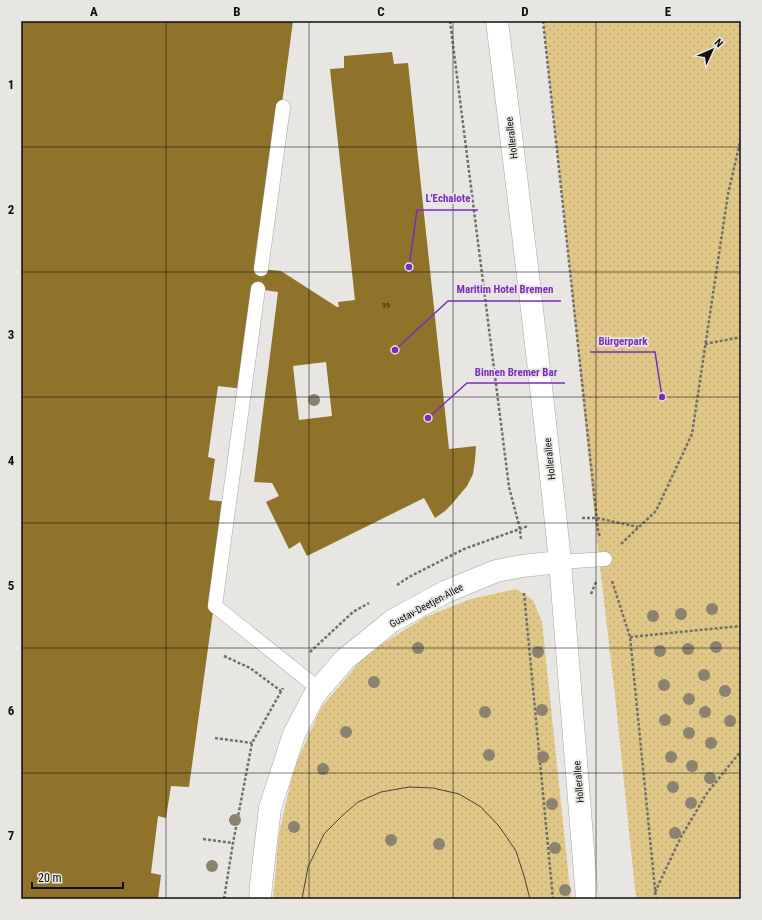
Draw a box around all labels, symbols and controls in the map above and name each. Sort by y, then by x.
text: A [90,4,98,19]
text: B [233,4,241,19]
text: C [377,4,385,19]
text: D [521,4,529,19]
text: E [665,4,672,19]
north arrow [692,30,732,70]
text: N [712,36,726,50]
text: 1 [8,77,14,92]
street label: Hollerallee [503,116,520,160]
callout: L'Echalote [417,187,478,210]
text: L'Echalote [426,192,470,205]
text: 2 [8,202,15,217]
callout: Maritim Hotel Bremen [448,278,561,301]
text: Maritim Hotel Bremen [457,283,553,296]
house number: 99 [382,301,390,310]
text: 3 [8,327,14,342]
callout: Bürgerpark [590,329,655,352]
text: Bürgerpark [598,335,648,348]
callout: Binnen Bremer Bar [467,360,565,383]
text: Binnen Bremer Bar [475,366,558,379]
street label: Hollerallee [542,437,557,480]
text: 4 [8,453,15,468]
text: 5 [8,578,15,593]
street label: Gustav-Deetjen-Allee [388,581,465,629]
text: 6 [8,703,15,718]
street label: Hollerallee [571,760,586,803]
text: 7 [8,828,15,843]
scale bar [32,864,123,890]
text: 20 m [38,871,62,885]

